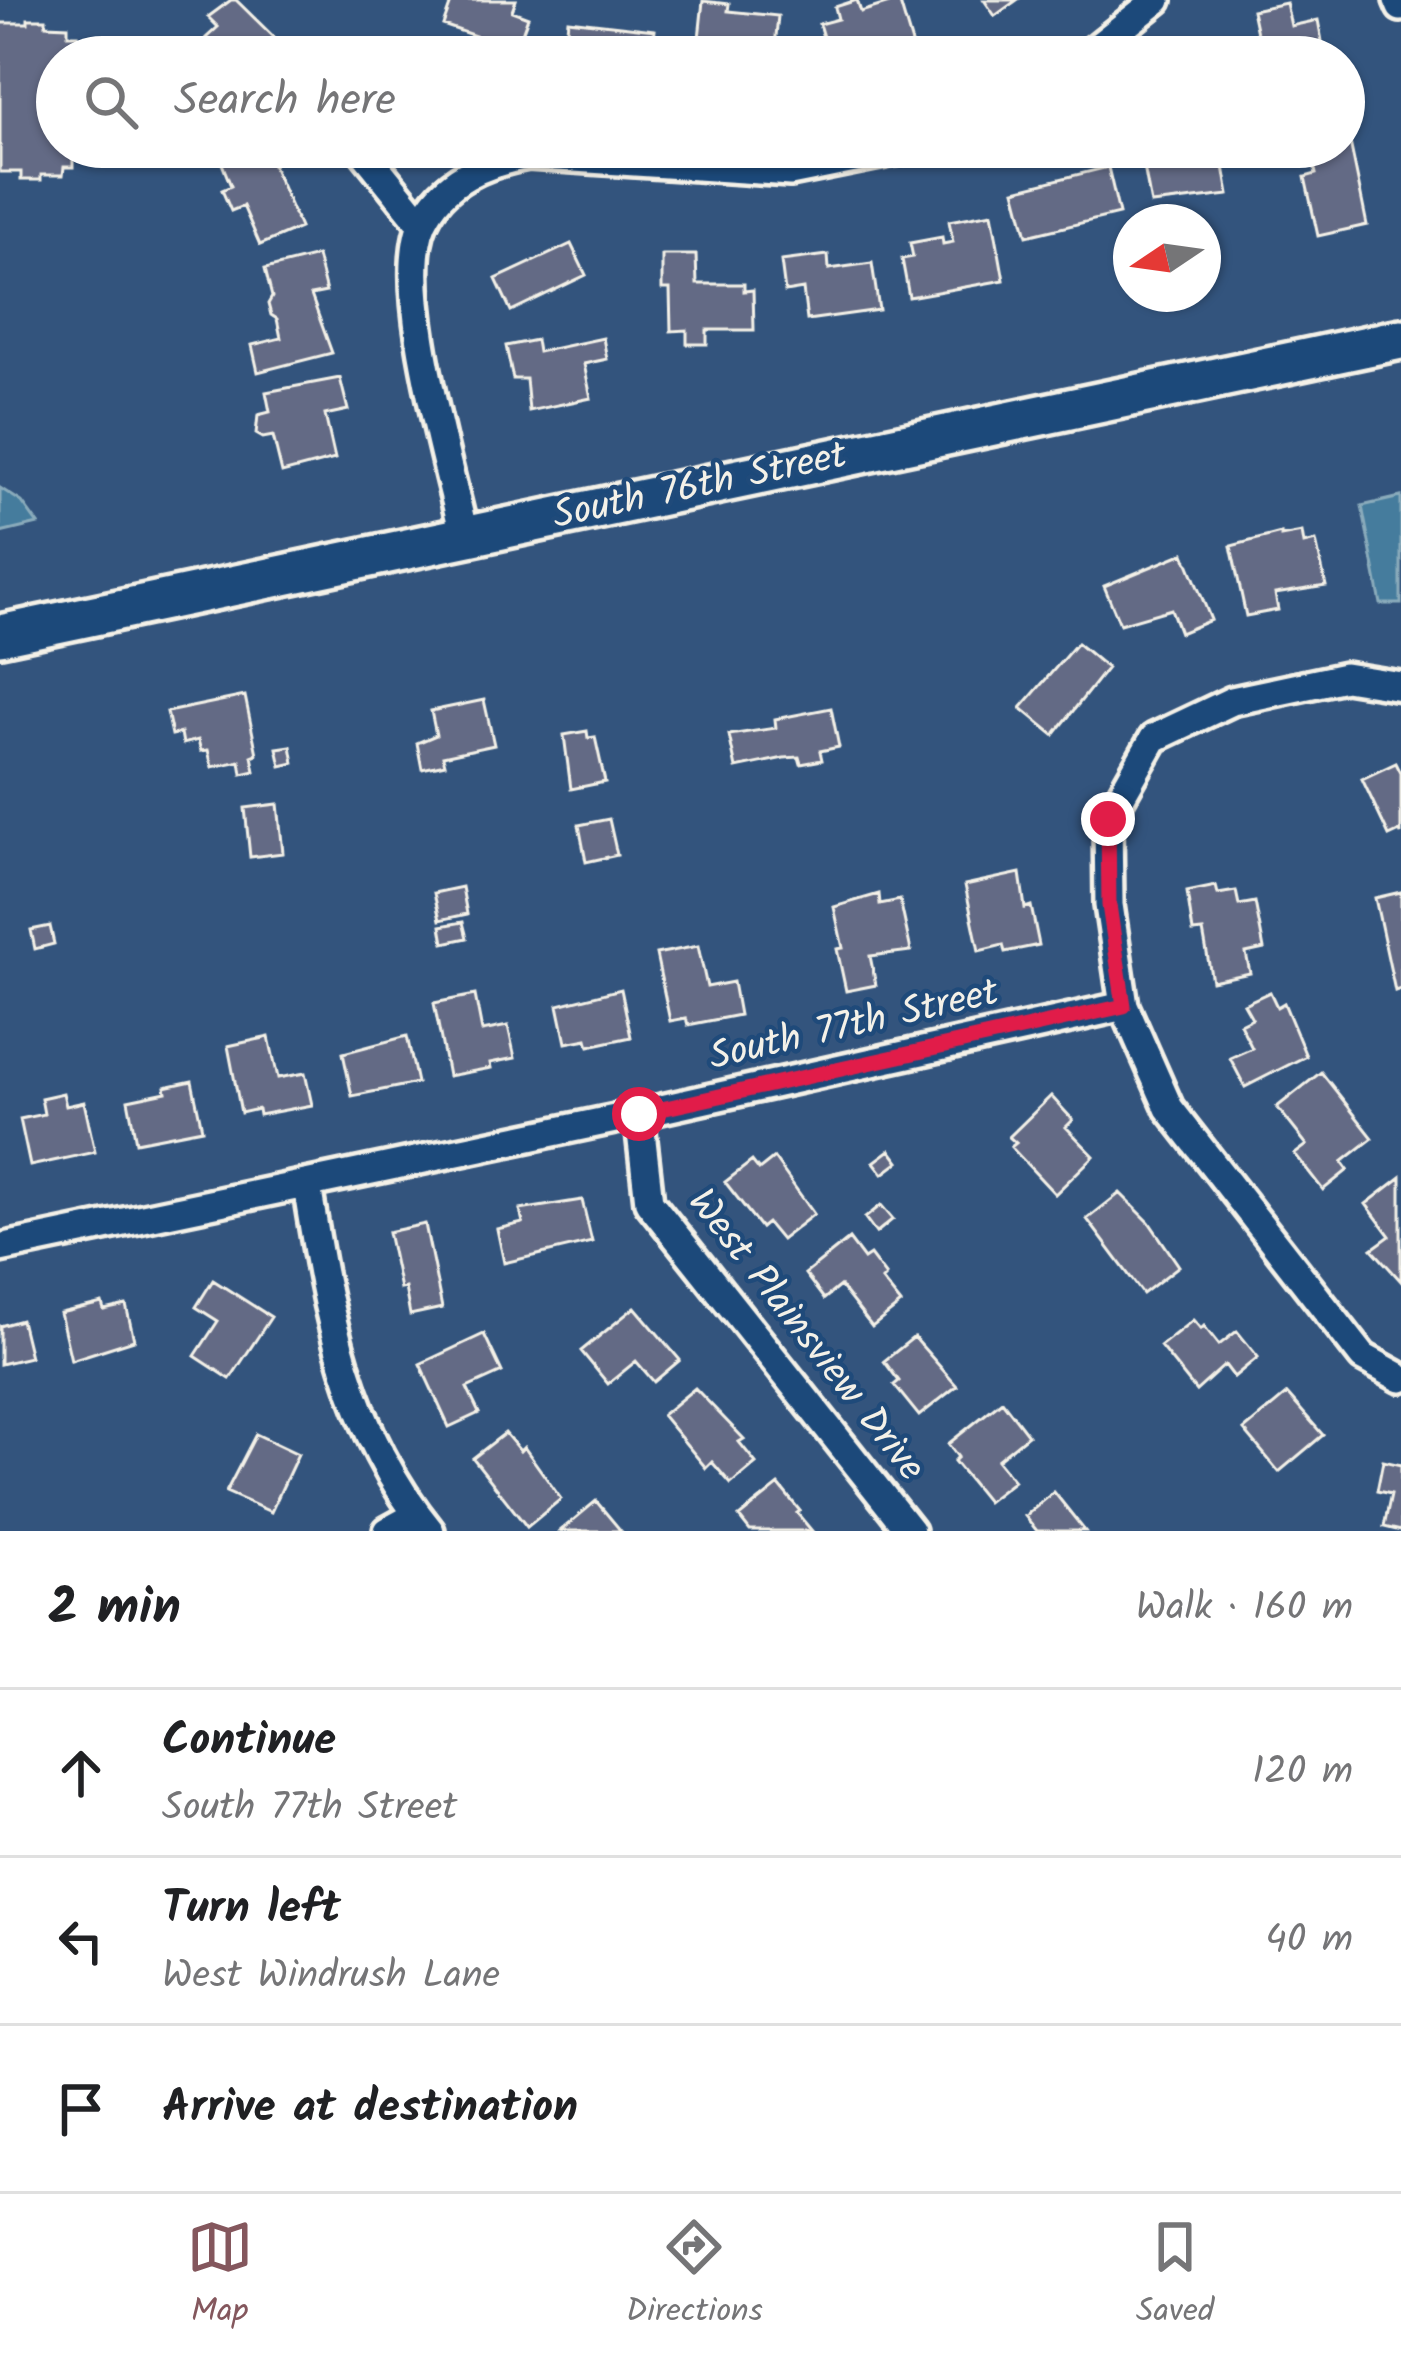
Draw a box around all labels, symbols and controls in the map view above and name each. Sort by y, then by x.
search box [36,36,1365,168]
text: Search here [174,66,396,138]
icon: search [78,69,144,135]
north arrow [1113,204,1221,312]
street label: South 76th Street [547,425,854,548]
route end [1081,792,1135,846]
street label: South 77th Street [703,962,1006,1089]
route start [612,1087,666,1141]
street label: West Plainsview Drive [670,1176,940,1496]
text: 2 min [48,1569,181,1650]
text: Walk · 160 m [1136,1578,1353,1640]
text: Continue [162,1706,336,1778]
icon: ahead [48,1740,114,1806]
text: 120 m [1252,1742,1353,1804]
text: South 77th Street [162,1778,457,1840]
text: Turn left [162,1874,341,1946]
icon: left [48,1908,114,1974]
text: 40 m [1265,1910,1353,1972]
text: West Windrush Lane [162,1946,500,2008]
text: Arrive at destination [162,2073,578,2145]
icon: arrive [48,2076,114,2142]
tab: Map [187,2214,253,2339]
tab: Directions [626,2214,763,2339]
tab: Saved [1136,2214,1214,2339]

